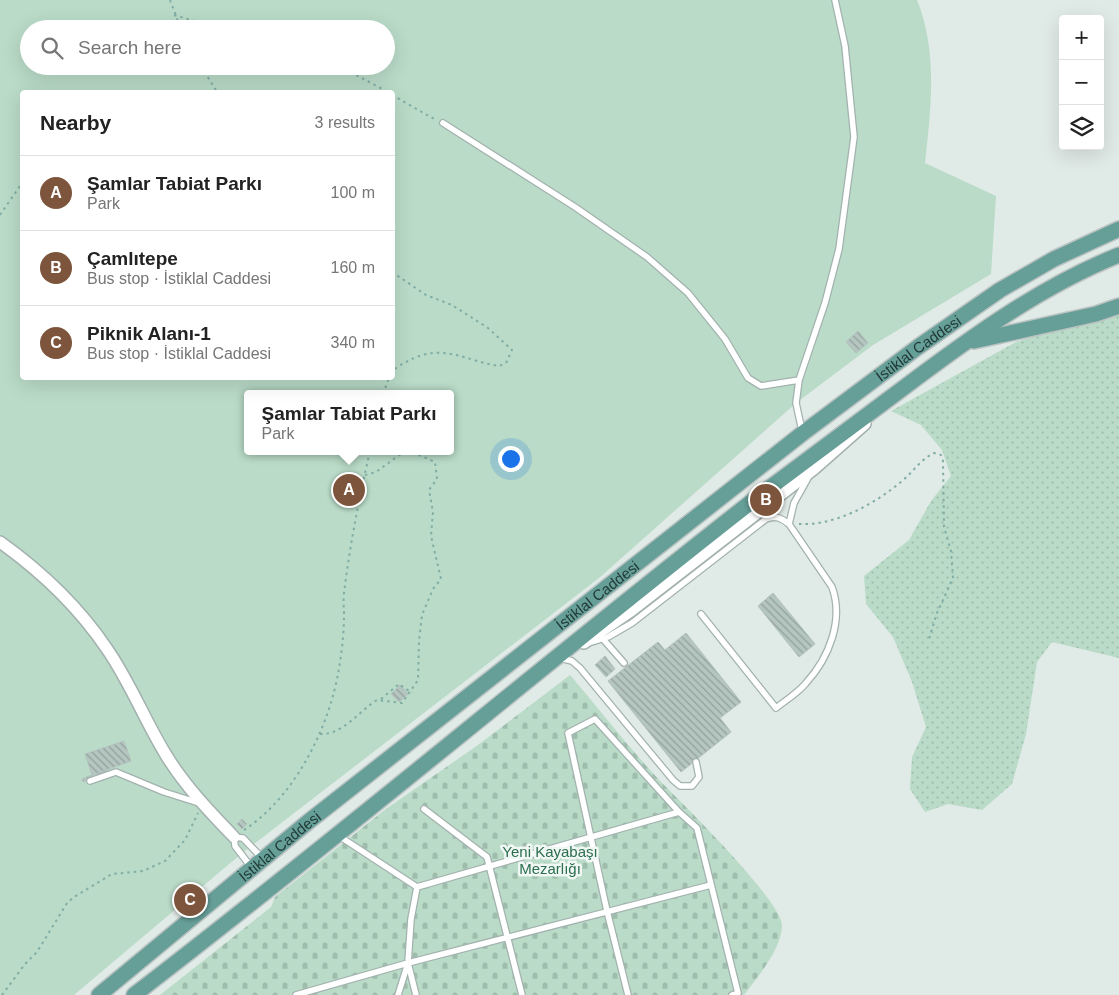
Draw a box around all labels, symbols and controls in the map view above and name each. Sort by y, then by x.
map controls [1059,15,1104,150]
button: + [1059,15,1104,60]
search box [20,20,395,75]
icon: search [38,34,66,62]
text: Search here [78,37,182,58]
button: − [1059,60,1104,105]
button: layers [1059,105,1104,150]
text: Nearby [40,111,111,134]
text: 3 results [315,114,375,131]
text: Şamlar Tabiat Parkı [87,173,262,194]
text: A [50,184,62,201]
text: 100 m [331,184,375,201]
text: Park [87,195,120,212]
text: Çamlıtepe [87,248,178,269]
text: B [50,259,62,276]
text: 160 m [331,259,375,276]
text: Bus stop · İstiklal Caddesi [87,270,271,287]
street label: İstiklal Caddesi [872,311,964,384]
text: Piknik Alanı-1 [87,323,211,344]
text: C [50,334,62,351]
text: 340 m [331,334,375,351]
text: Bus stop · İstiklal Caddesi [87,345,271,362]
popup [244,390,454,455]
text: Şamlar Tabiat Parkı [262,403,436,424]
text: Park [262,425,294,442]
your location [498,446,524,472]
pin: A [333,471,365,509]
pin: B [750,481,782,519]
street label: İstiklal Caddesi [552,557,642,633]
street label: İstiklal Caddesi [235,807,324,885]
park label: Yeni Kayabaşı Mezarlığı [502,843,598,877]
pin: C [174,881,206,919]

